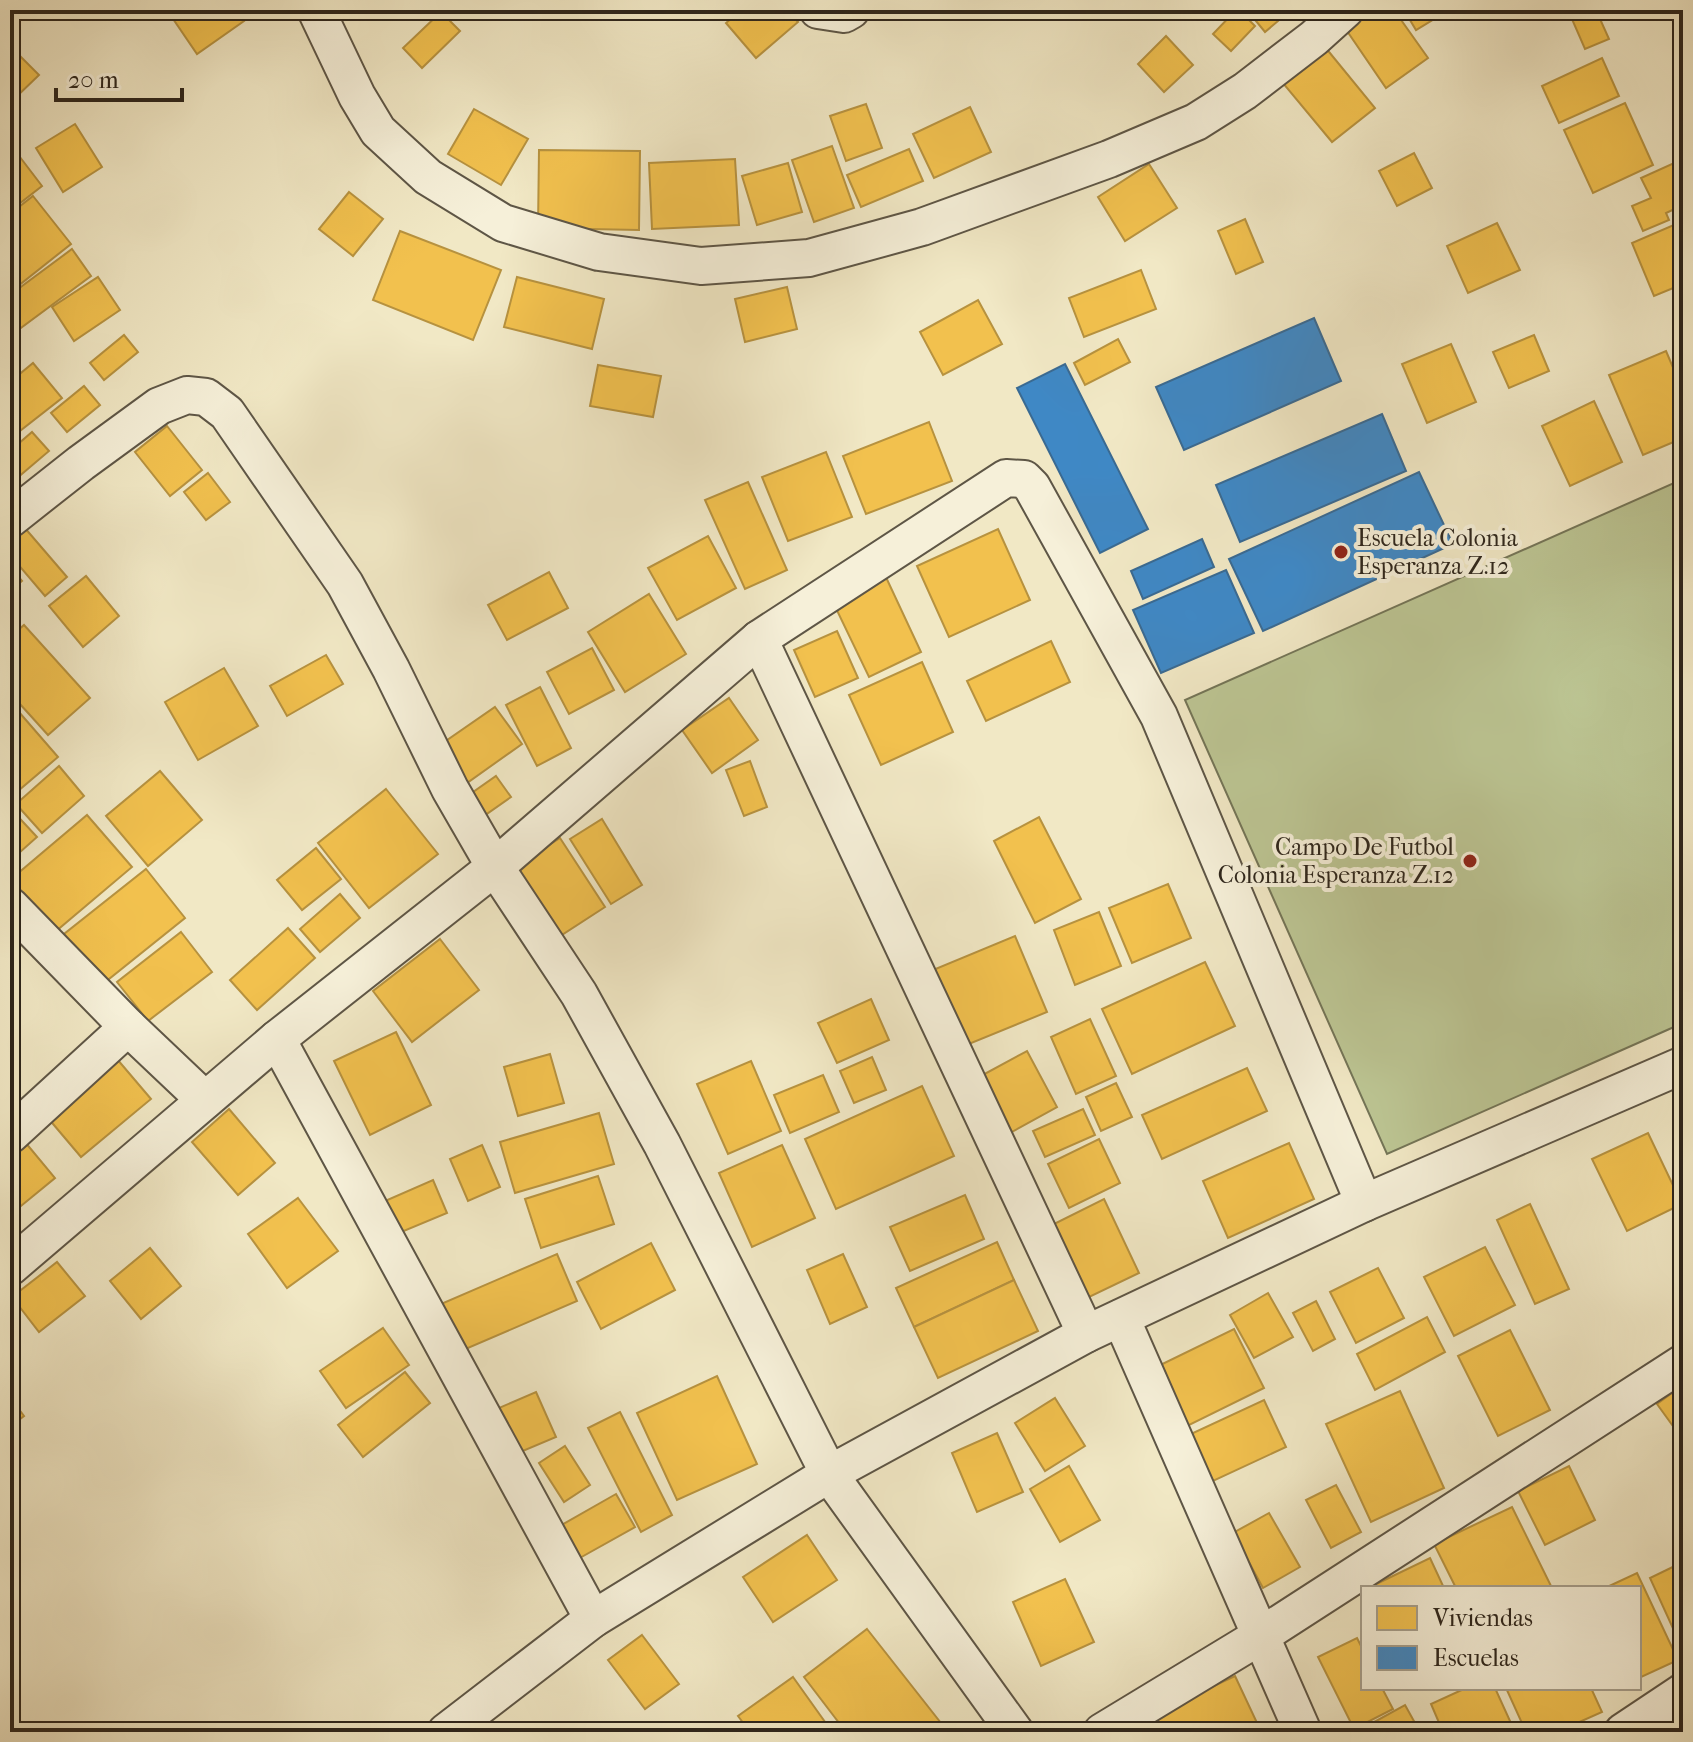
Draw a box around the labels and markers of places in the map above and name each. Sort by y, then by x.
place label: Escuela Colonia Esperanza Z.12 [1357,524,1519,580]
marker: Escuela Colonia Esperanza Z.12 [1332,543,1350,561]
place label: Campo De Futbol Colonia Esperanza Z.12 [1218,833,1454,889]
marker: Campo De Futbol Colonia Esperanza Z.12 [1461,852,1479,870]

